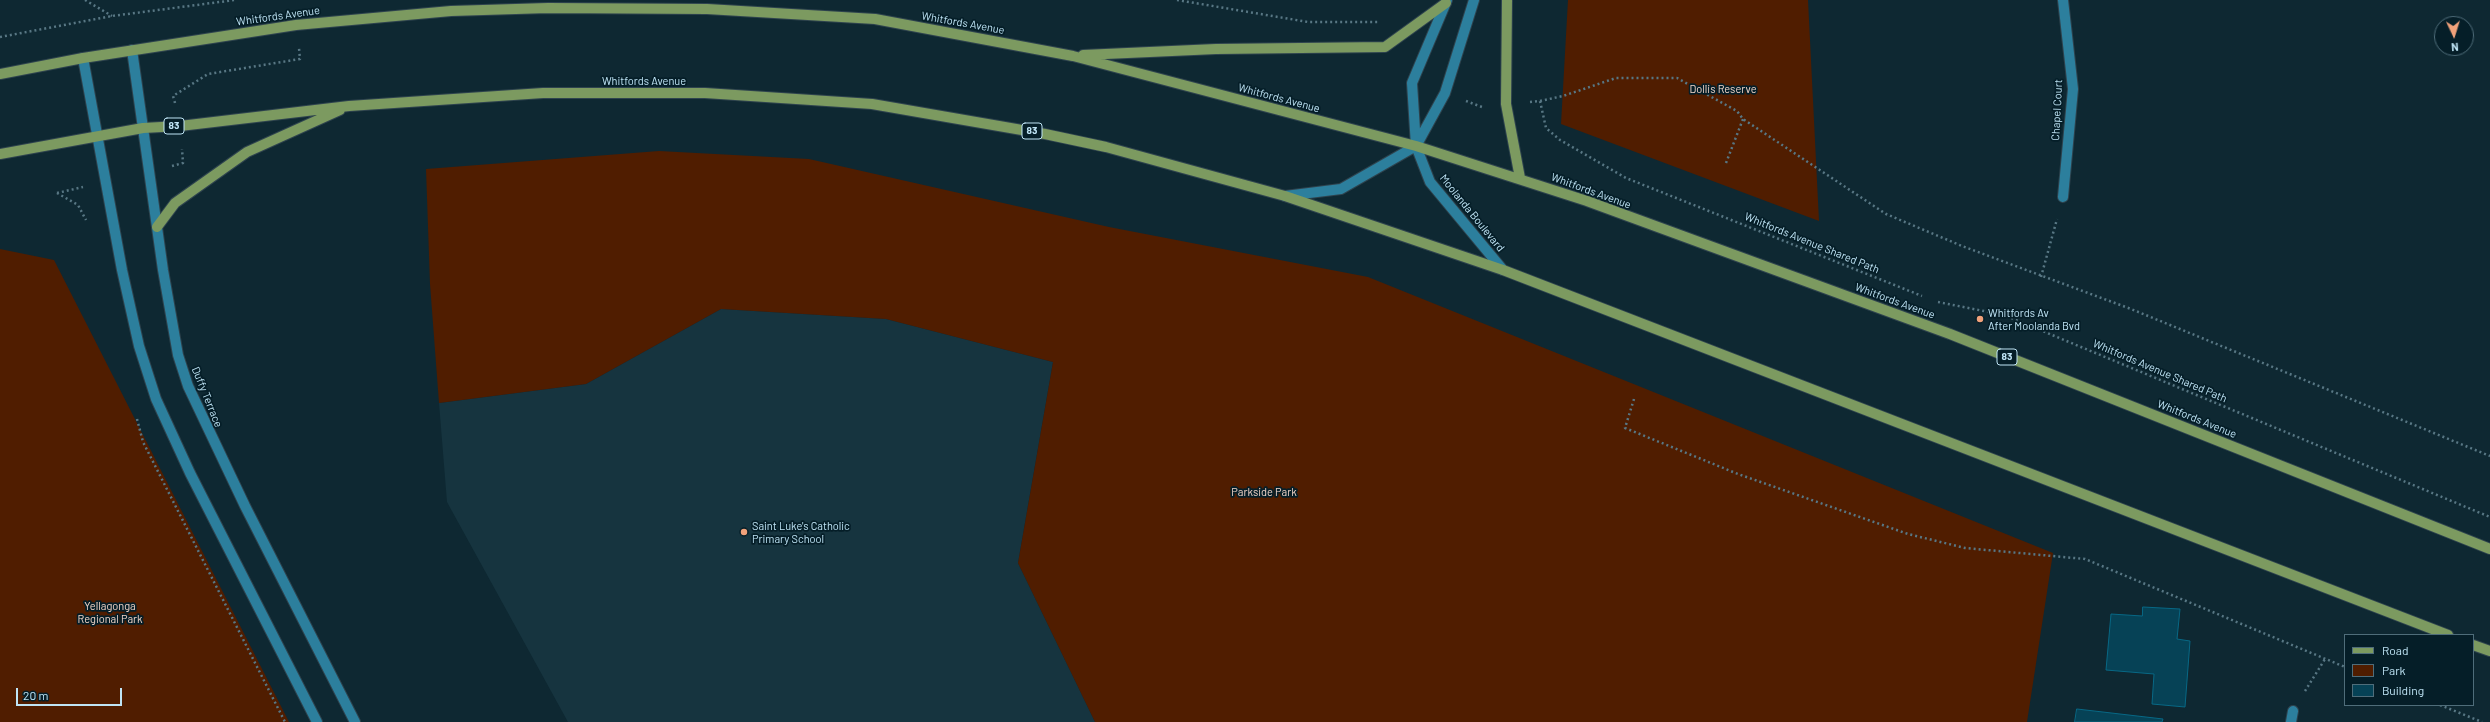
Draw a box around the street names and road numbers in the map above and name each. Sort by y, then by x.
street label: Whitfords Avenue [235,4,321,28]
street label: Whitfords Avenue [920,9,1006,37]
street label: Whitfords Avenue [602,74,686,88]
street label: Chapel Court [2049,79,2065,141]
street label: Whitfords Avenue [1237,81,1321,115]
road number: 83 [164,118,184,134]
road number: 83 [1022,123,1042,139]
street label: Whitfords Avenue [1549,170,1633,212]
street label: Moolanda Boulevard [1437,172,1507,254]
street label: Whitfords Avenue Shared Path [1743,210,1881,276]
street label: Whitfords Avenue [1853,280,1937,322]
street label: Whitfords Avenue Shared Path [2091,337,2229,405]
road number: 83 [1997,349,2017,365]
street label: Duffy Terrace [189,365,225,429]
street label: Whitfords Avenue [2155,397,2239,441]

